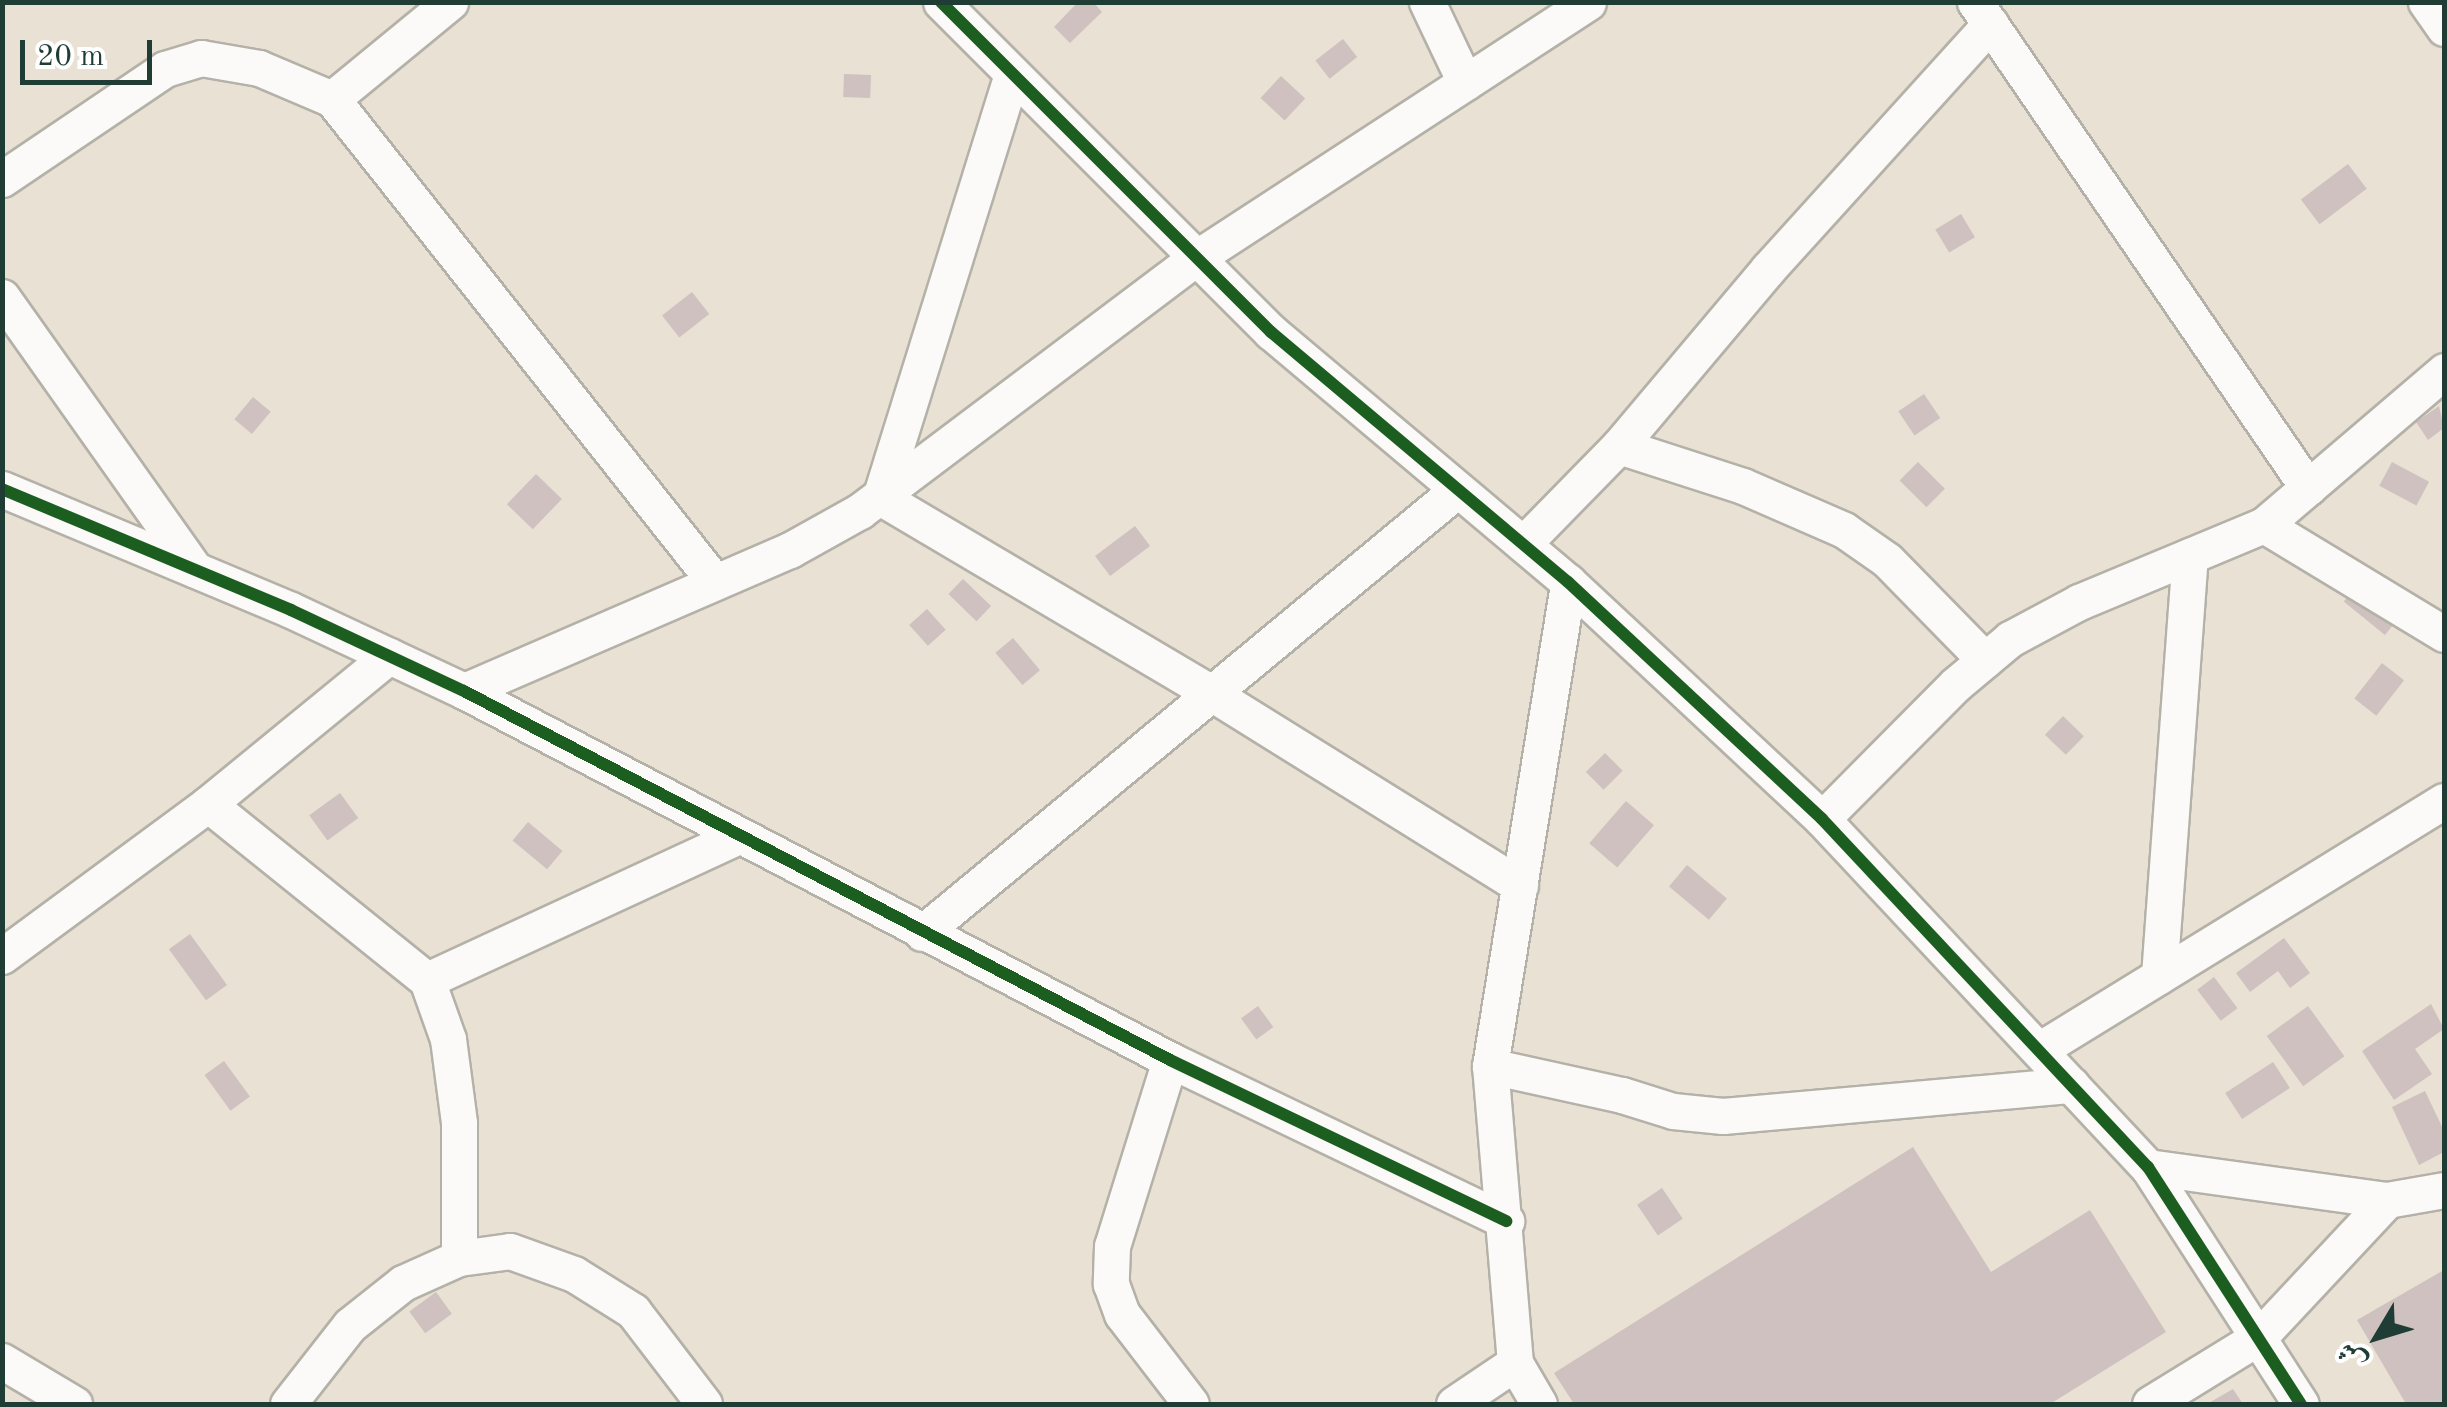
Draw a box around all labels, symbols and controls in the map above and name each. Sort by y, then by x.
scale bar [25,20,158,82]
text: 20 m [37,42,104,72]
north arrow [2327,1287,2427,1387]
text: ش [2334,1336,2373,1375]

